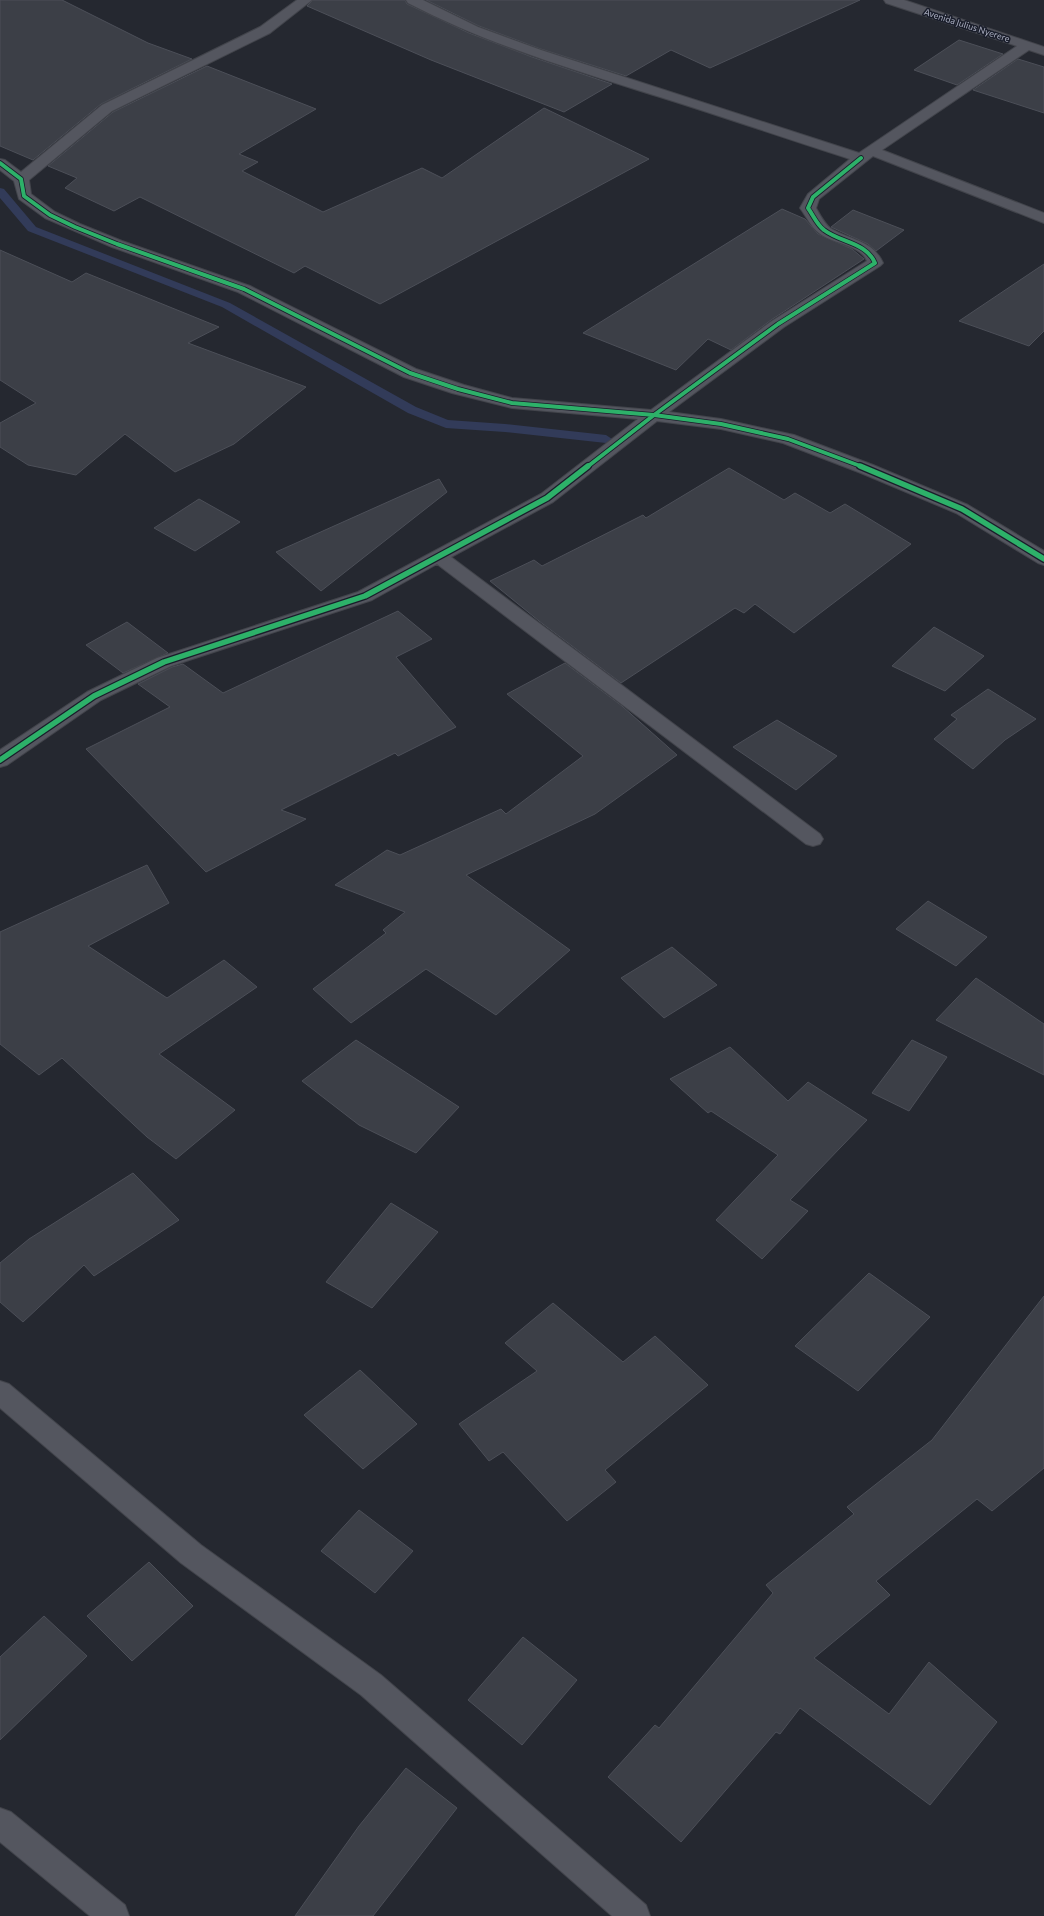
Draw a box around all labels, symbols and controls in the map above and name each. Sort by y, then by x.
street label: Avenida Julius Nyerere [923,6,1012,44]

